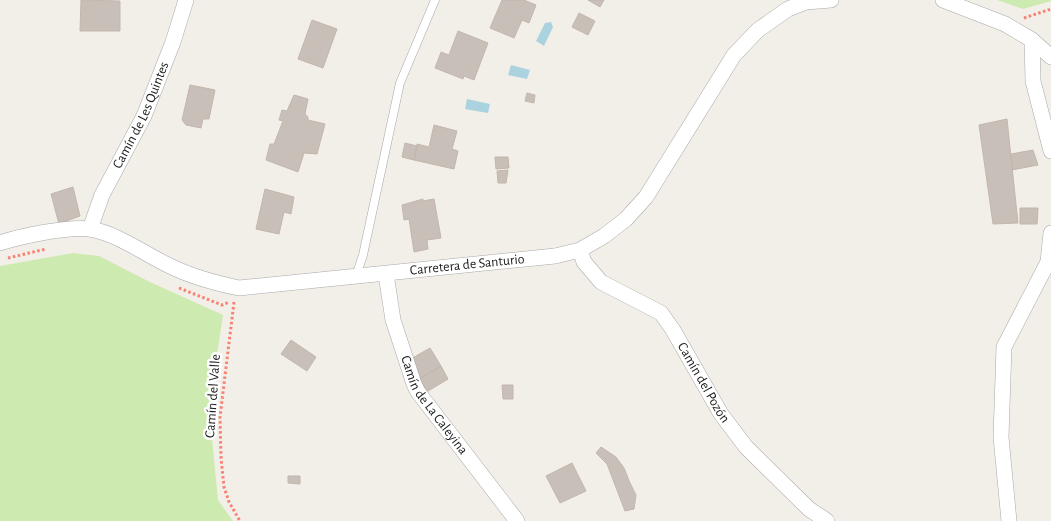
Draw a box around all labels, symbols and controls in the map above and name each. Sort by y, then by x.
street label: Camín de Les Quintes [110,60,171,171]
street label: Carretera de Santurio [409,252,525,278]
street label: Camín del Pozón [675,340,732,425]
street label: Camín del Valle [203,354,223,438]
street label: Camín de La Caleyina [398,354,471,458]

